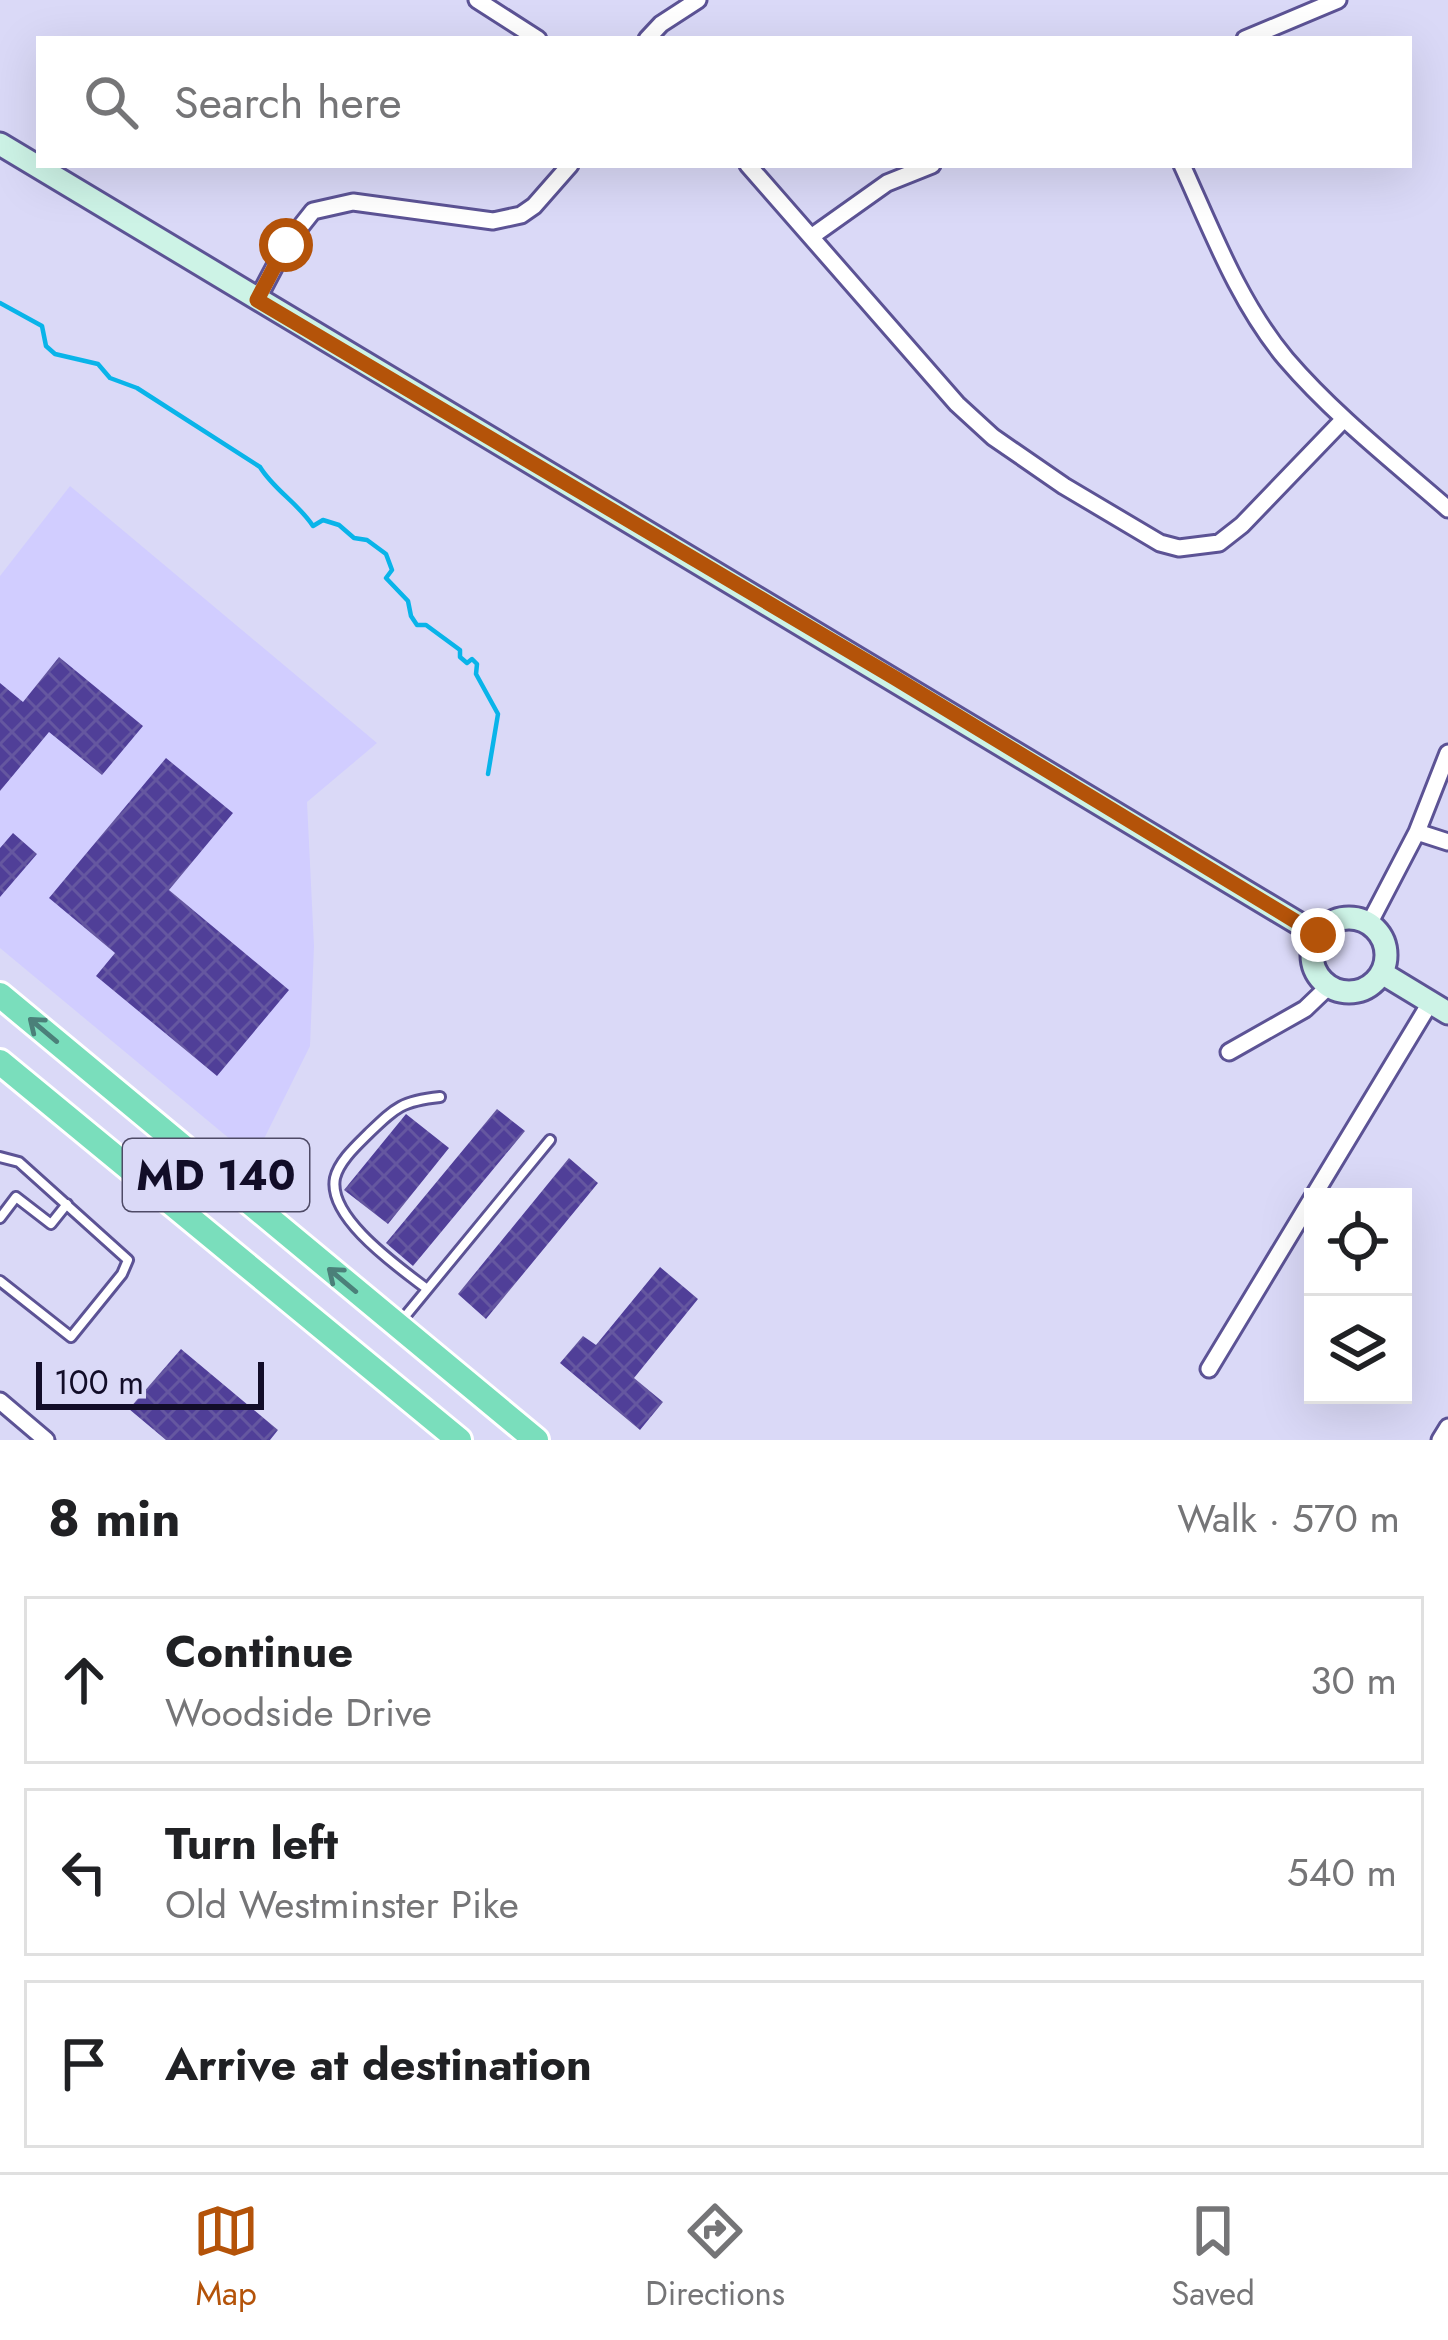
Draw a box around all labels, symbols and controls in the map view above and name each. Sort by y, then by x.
search box [36,36,1412,168]
icon: search [78,69,144,135]
text: Search here [174,70,402,135]
route start [259,218,313,272]
route end [1291,908,1345,962]
one-way arrow [28,1017,59,1045]
road number: MD 140 [123,1139,309,1211]
map controls [1304,1188,1412,1404]
button: locate [1304,1188,1412,1296]
one-way arrow [327,1267,358,1295]
button: layers [1304,1296,1412,1404]
scale bar [36,1356,264,1409]
text: 100 m [54,1359,144,1406]
text: 8 min [48,1481,181,1555]
text: Walk · 570 m [1177,1490,1400,1547]
text: Continue [165,1619,353,1684]
icon: ahead [51,1647,117,1713]
text: 30 m [1310,1652,1397,1709]
text: Woodside Drive [165,1684,432,1741]
text: Turn left [165,1811,338,1876]
icon: left [51,1839,117,1905]
text: 540 m [1287,1844,1397,1901]
text: Old Westminster Pike [165,1876,519,1933]
icon: arrive [51,2031,117,2097]
text: Arrive at destination [165,2032,592,2097]
tab: Map [193,2198,259,2317]
tab: Directions [645,2198,785,2317]
tab: Saved [1171,2198,1255,2317]

